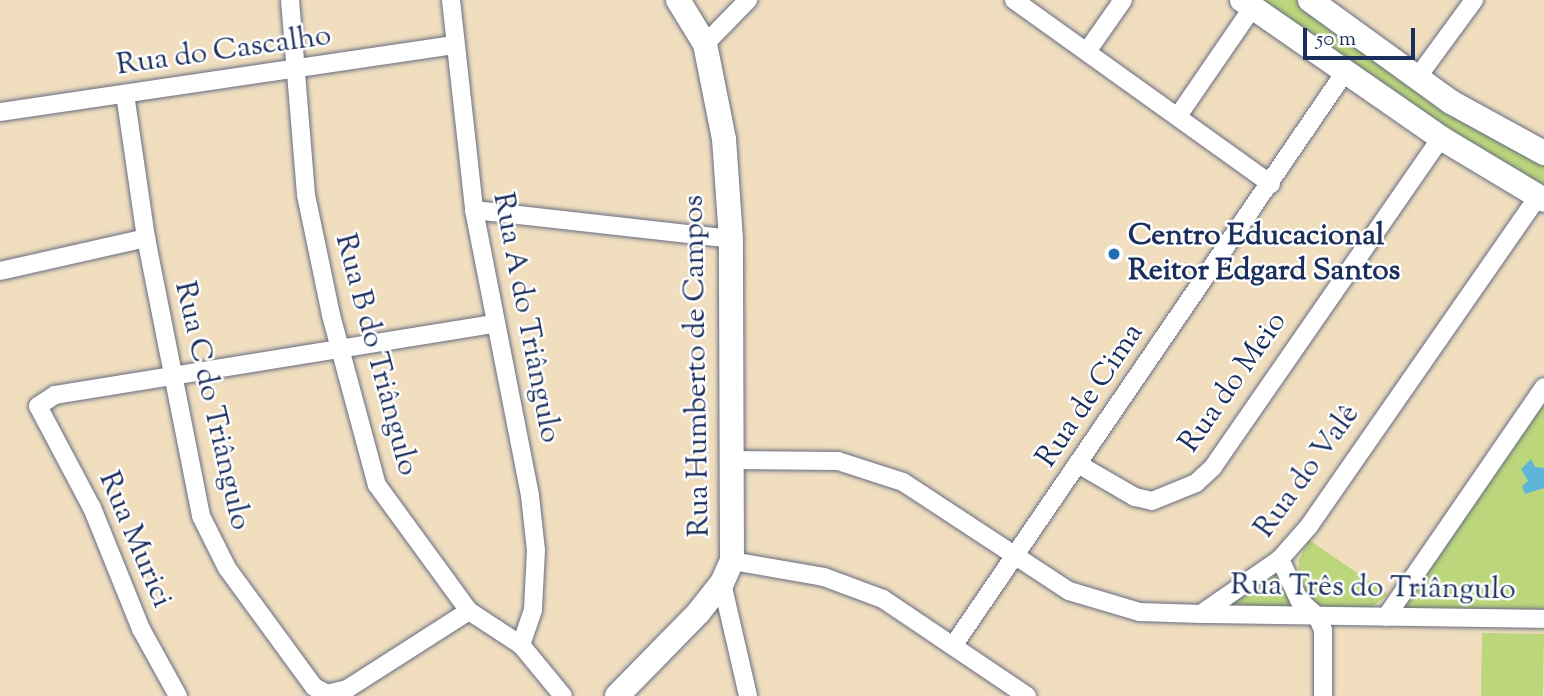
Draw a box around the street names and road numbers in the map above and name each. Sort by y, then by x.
street label: Rua do Cascalho [114,19,334,85]
street label: Rua A do Triângulo [483,190,567,446]
street label: Rua Humberto de Campos [677,195,719,537]
street label: Rua B do Triângulo [325,230,425,480]
street label: Rua C do Triângulo [165,278,257,534]
street label: Rua do Meio [1172,306,1296,460]
street label: Rua de Cima [1030,317,1152,475]
street label: Rua do Valê [1248,398,1368,546]
street label: Rua Murici [89,467,179,613]
street label: Rua Três do Triângulo [1230,569,1516,609]

